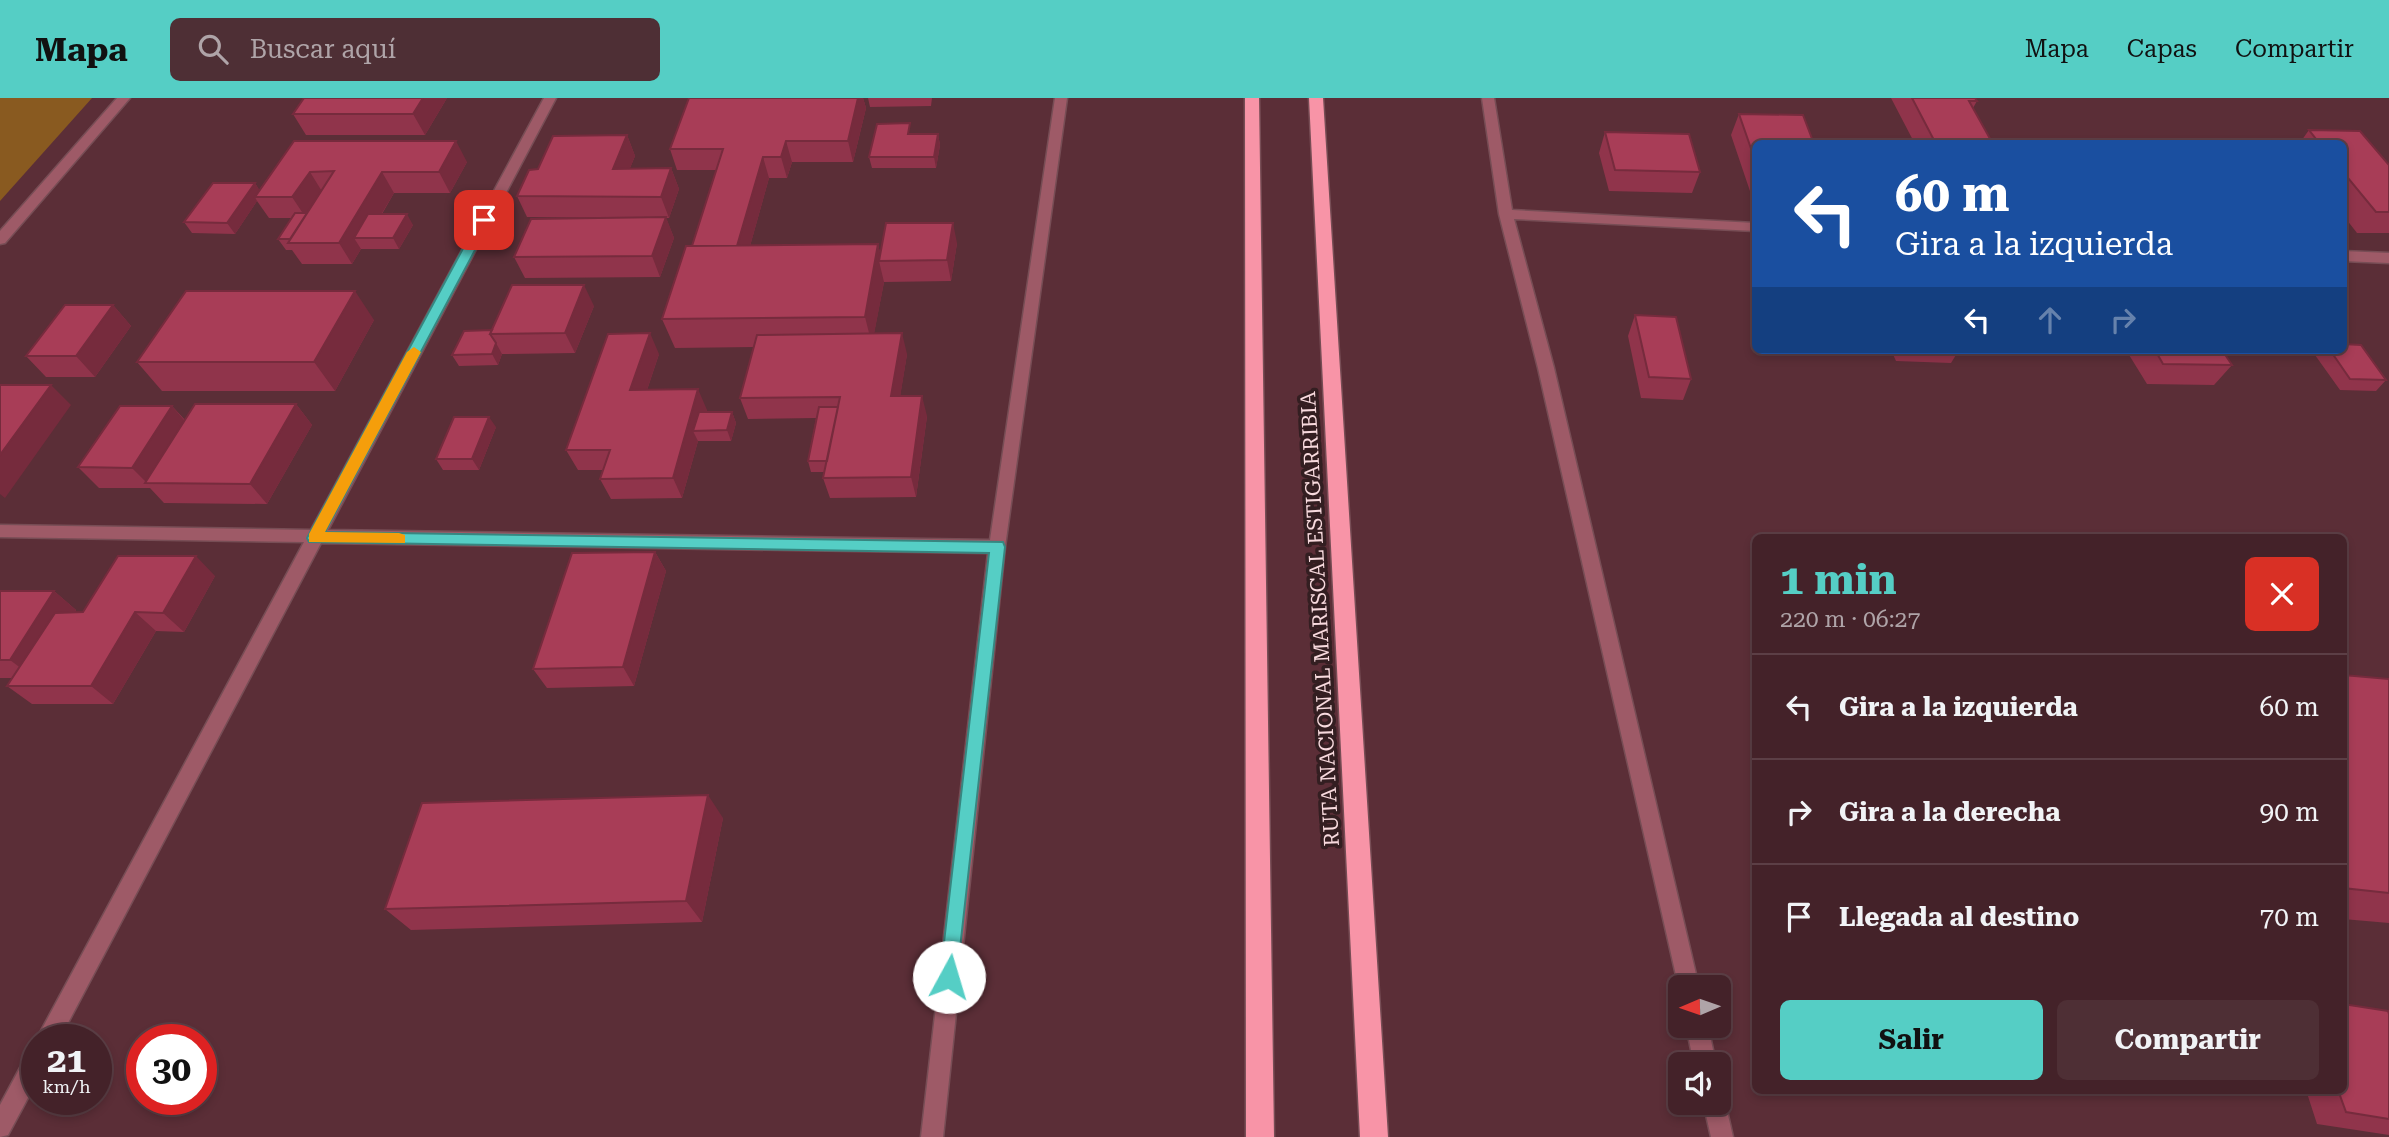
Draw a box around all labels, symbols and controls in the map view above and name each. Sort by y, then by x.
search box [170,18,660,81]
text: Mapa [35,30,128,69]
icon: search [194,30,232,68]
text: Buscar aquí [250,34,396,64]
text: Mapa [2025,35,2089,63]
text: Capas [2127,35,2197,63]
text: Compartir [2235,35,2354,63]
text: 60 m [1895,166,2010,223]
icon: left [1780,168,1871,259]
pin [454,190,514,250]
icon: arrive [465,201,503,239]
text: Gira a la izquierda [1895,225,2173,263]
icon: left [1958,301,1996,339]
icon: ahead [2031,301,2069,339]
icon: right [2104,301,2142,339]
street label: RUTA NACIONAL MARISCAL ESTIGARRIBIA [1296,391,1344,847]
text: 1 min [1780,555,1897,604]
button: close [2245,557,2319,631]
text: 220 m · 06:27 [1780,606,1920,633]
icon: left [1780,688,1818,726]
text: Gira a la izquierda [1839,692,2078,722]
text: 60 m [2260,692,2319,722]
icon: right [1780,793,1818,831]
text: Gira a la derecha [1839,797,2060,827]
text: 90 m [2260,797,2319,827]
icon: arrive [1780,898,1818,936]
text: Llegada al destino [1839,902,2079,932]
text: 70 m [2260,902,2319,932]
position arrow [912,940,986,1014]
north arrow [1668,975,1731,1038]
map controls [1668,975,1731,1115]
button: Salir [1780,1000,2043,1080]
button: Compartir [2057,1000,2319,1080]
speed limit sign: 30 [126,1024,217,1115]
text: 21 [47,1040,86,1081]
button: sound [1668,1052,1731,1115]
text: km/h [42,1076,91,1097]

